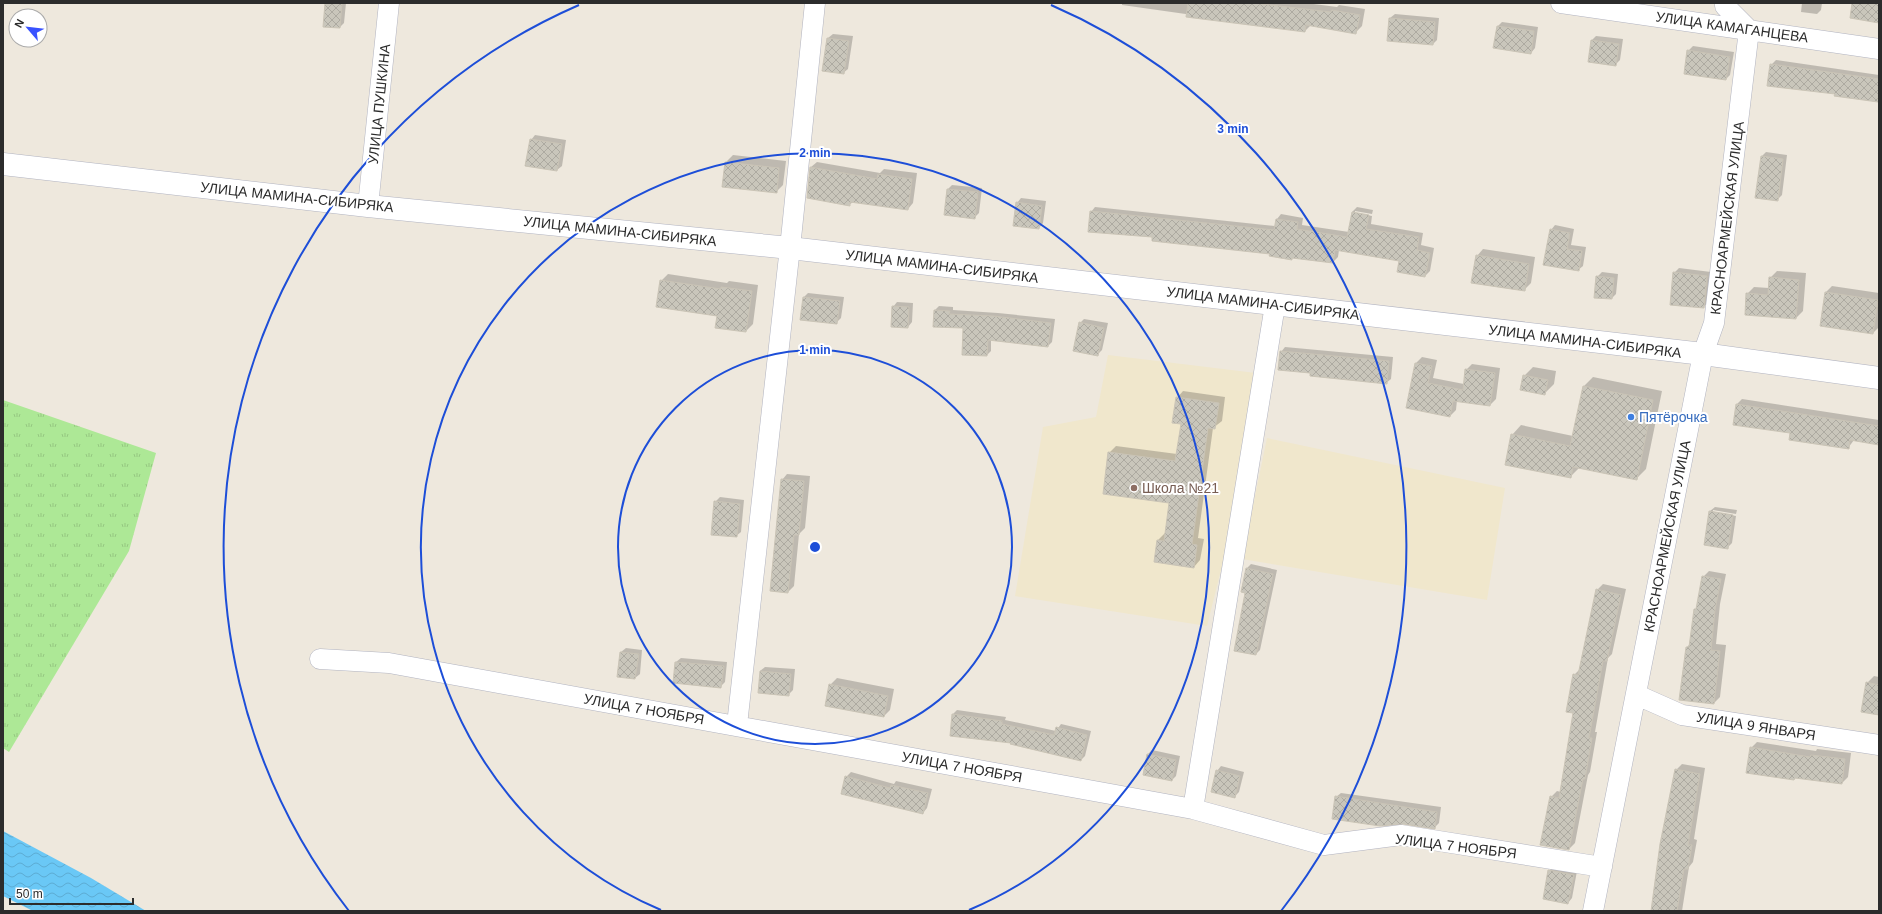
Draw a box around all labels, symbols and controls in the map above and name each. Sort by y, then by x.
north arrow [8,8,48,48]
street label: УЛИЦА КАМАГАНЦЕВА [1655,8,1810,46]
text: N [12,17,26,30]
street label: УЛИЦА ПУШКИНА [365,42,393,165]
street label: КРАСНОАРМЕЙСКАЯ УЛИЦА [1706,120,1747,316]
text: 3 min [1217,122,1249,136]
text: 2 min [799,146,831,160]
street label: УЛИЦА МАМИНА-СИБИРЯКА [200,179,395,215]
street label: УЛИЦА МАМИНА-СИБИРЯКА [523,213,718,249]
street label: УЛИЦА МАМИНА-СИБИРЯКА [845,246,1040,286]
street label: УЛИЦА МАМИНА-СИБИРЯКА [1166,283,1361,323]
street label: УЛИЦА МАМИНА-СИБИРЯКА [1488,321,1683,361]
text: 1 min [799,343,831,357]
place label: Пятёрочка [1639,409,1708,425]
marker: Пятёрочка [1626,412,1636,422]
street label: КРАСНОАРМЕЙСКАЯ УЛИЦА [1640,438,1694,633]
place label: Школа №21 [1142,480,1219,496]
marker: Школа №21 [1129,483,1139,493]
centre of rings [808,540,822,554]
street label: УЛИЦА 7 НОЯБРЯ [582,691,706,727]
street label: УЛИЦА 9 ЯНВАРЯ [1695,709,1817,743]
street label: УЛИЦА 7 НОЯБРЯ [900,749,1024,785]
street label: УЛИЦА 7 НОЯБРЯ [1394,831,1518,861]
scale bar [10,880,133,906]
text: 50 m [16,887,43,901]

